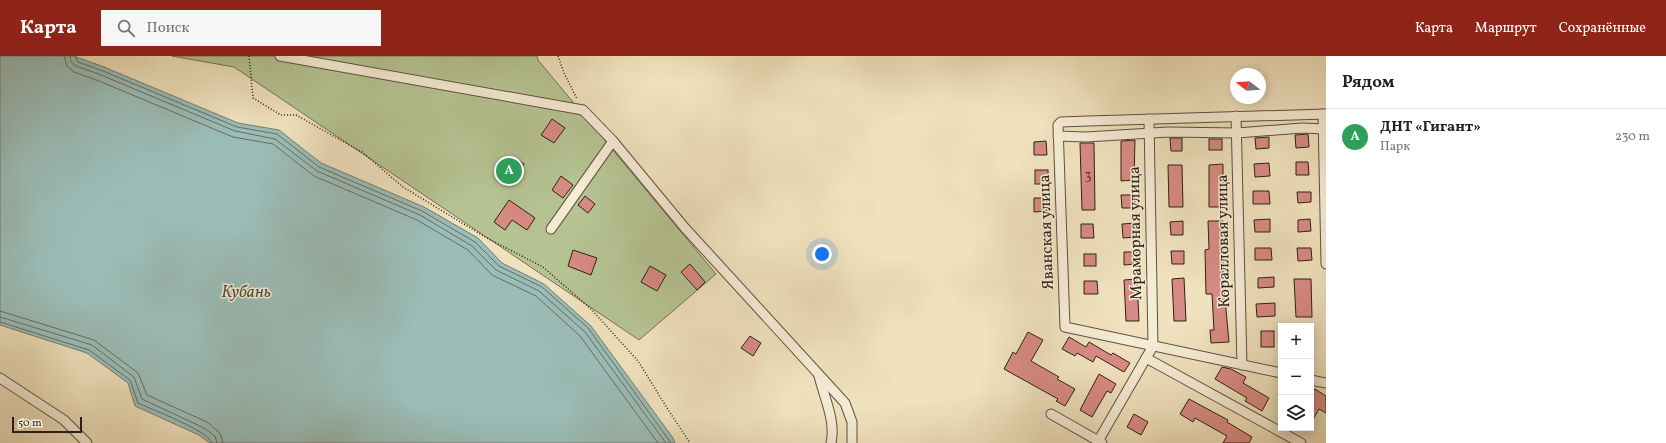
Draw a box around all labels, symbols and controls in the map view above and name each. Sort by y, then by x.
search box [101,10,381,46]
text: Карта [20,15,77,41]
icon: search [115,17,137,39]
text: Поиск [147,18,190,39]
text: Карта [1415,19,1453,38]
text: Маршрут [1475,19,1537,38]
text: Сохранённые [1559,19,1646,38]
north arrow [1230,68,1266,104]
text: Рядом [1342,71,1395,94]
text: ДНТ «Гигант» [1380,117,1481,138]
text: A [1350,128,1360,146]
text: 230 m [1615,128,1650,146]
text: Парк [1380,138,1410,156]
pin: A [496,156,522,186]
house number: 3 [1084,166,1092,185]
street label: Мраморная улица [1124,166,1148,300]
street label: Яванская улица [1034,174,1060,290]
street label: Коралловая улица [1212,174,1236,308]
your location [812,244,832,264]
water label: Кубань [221,281,271,304]
map controls [1278,323,1314,431]
button: + [1278,323,1314,359]
button: − [1278,359,1314,395]
button: layers [1278,395,1314,431]
scale bar [12,415,82,434]
text: 50 m [18,416,42,431]

